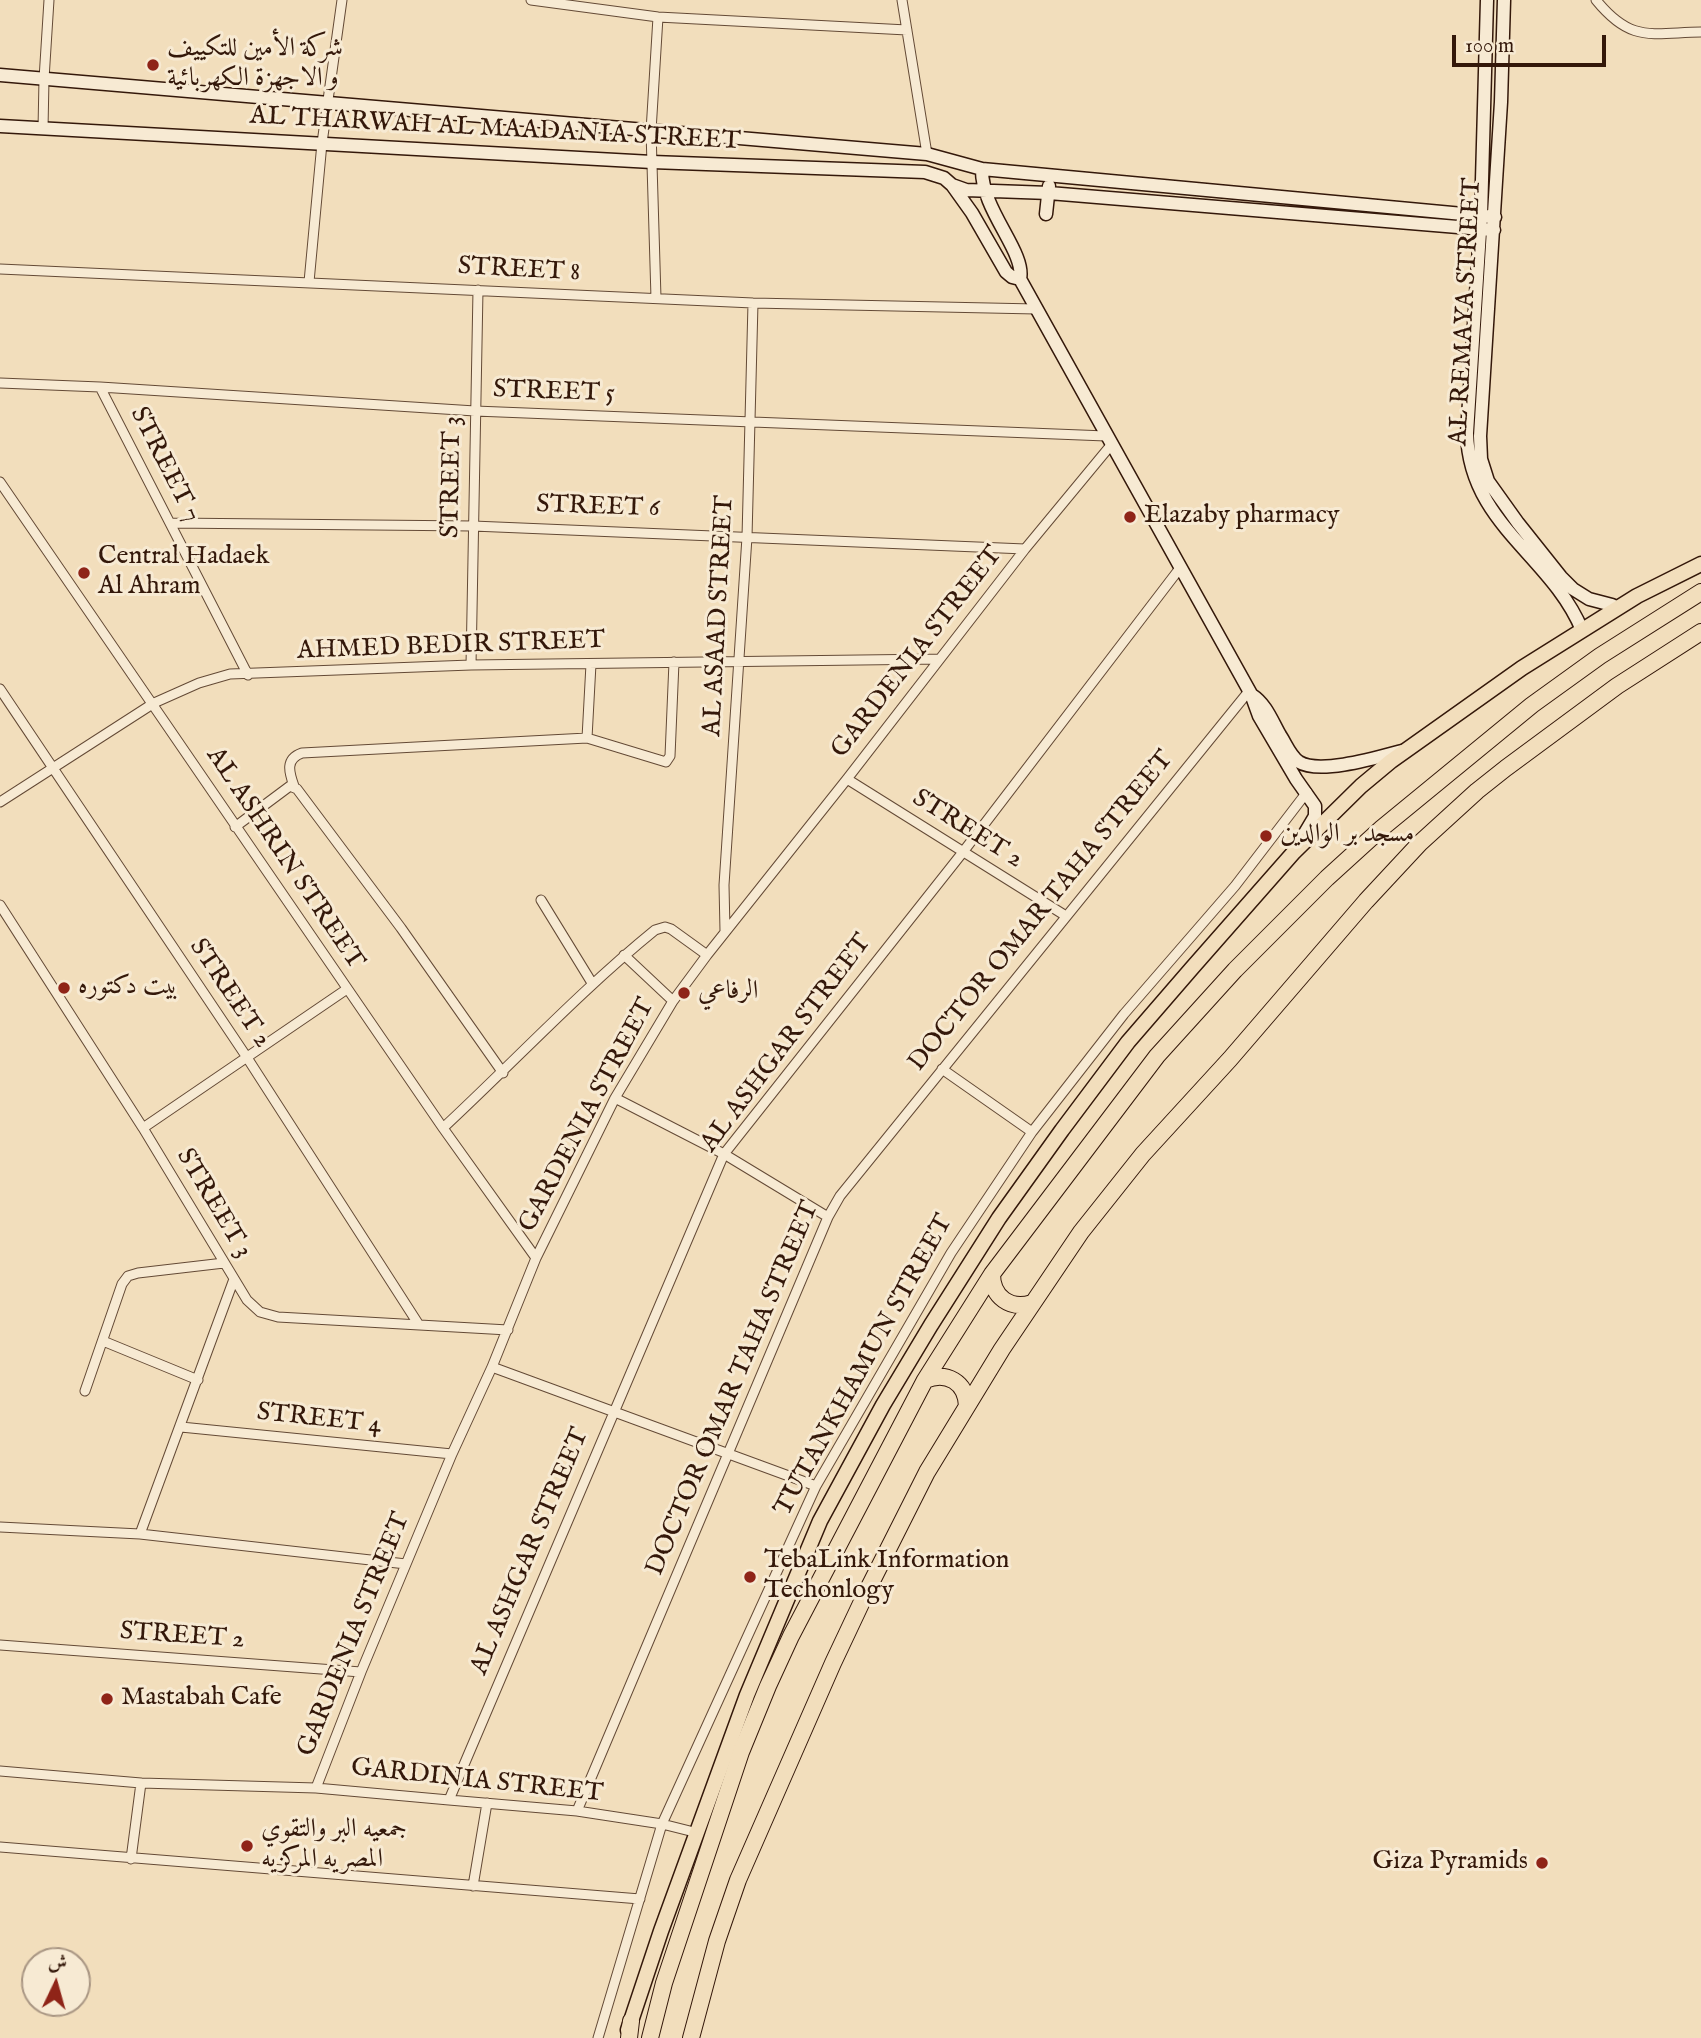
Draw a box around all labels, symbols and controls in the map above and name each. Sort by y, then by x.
scale bar [1456,21,1610,65]
text: 100 m [1465,33,1514,60]
place label: شركة الأمين للتكييف و الاجهزة الكهربائية [167,34,343,96]
marker: شركة الأمين للتكييف و الاجهزة الكهربائية [145,57,161,73]
street label: AL THARWAH AL MAADANIA STREET [249,102,741,158]
street label: AL REMAYA STREET [1444,177,1490,447]
street label: STREET 8 [457,252,581,290]
street label: STREET 5 [493,375,615,411]
street label: STREET 7 [122,402,206,528]
street label: STREET 3 [436,416,470,538]
street label: STREET 6 [536,490,660,526]
street label: AL ASAAD STREET [698,495,742,737]
place label: Elazaby pharmacy [1144,501,1340,533]
marker: Elazaby pharmacy [1122,509,1138,525]
street label: GARDENIA STREET [826,541,1010,765]
place label: Central Hadaek Al Ahram [98,542,269,604]
marker: Central Hadaek Al Ahram [76,565,92,581]
street label: AHMED BEDIR STREET [296,626,606,668]
street label: AL ASHRIN STREET [198,742,370,976]
street label: DOCTOR OMAR TAHA STREET [903,745,1181,1079]
street label: STREET 2 [906,784,1028,876]
place label: مسجد بر الوالدين [1280,820,1414,852]
marker: مسجد بر الوالدين [1258,828,1274,844]
street label: AL ASHGAR STREET [695,929,879,1159]
street label: STREET 2 [181,934,277,1054]
place label: بيت دكتوره [78,972,178,1004]
place label: الرفاعي [698,977,758,1009]
marker: بيت دكتوره [56,980,72,996]
marker: الرفاعي [676,985,692,1001]
street label: GARDENIA STREET [513,994,663,1238]
street label: STREET 3 [168,1144,258,1264]
street label: DOCTOR OMAR TAHA STREET [641,1197,827,1581]
street label: TUTANKHAMUN STREET [769,1210,961,1522]
street label: STREET 4 [255,1398,383,1442]
street label: AL ASHGAR STREET [465,1424,597,1680]
street label: GARDENIA STREET [292,1509,418,1761]
place label: TebaLink Information Techonlogy [764,1546,1009,1608]
marker: TebaLink Information Techonlogy [742,1569,758,1585]
street label: STREET 2 [119,1617,245,1657]
place label: Mastabah Cafe [121,1683,282,1715]
marker: Mastabah Cafe [99,1691,115,1707]
street label: GARDINIA STREET [349,1753,605,1811]
place label: جمعيه البر والتقوي المصريه المركزيه [261,1815,407,1876]
marker: جمعيه البر والتقوي المصريه المركزيه [239,1838,255,1854]
place label: Giza Pyramids [1373,1847,1528,1879]
marker: Giza Pyramids [1534,1855,1550,1871]
north arrow [21,1947,91,2017]
text: ش [47,1950,68,1976]

